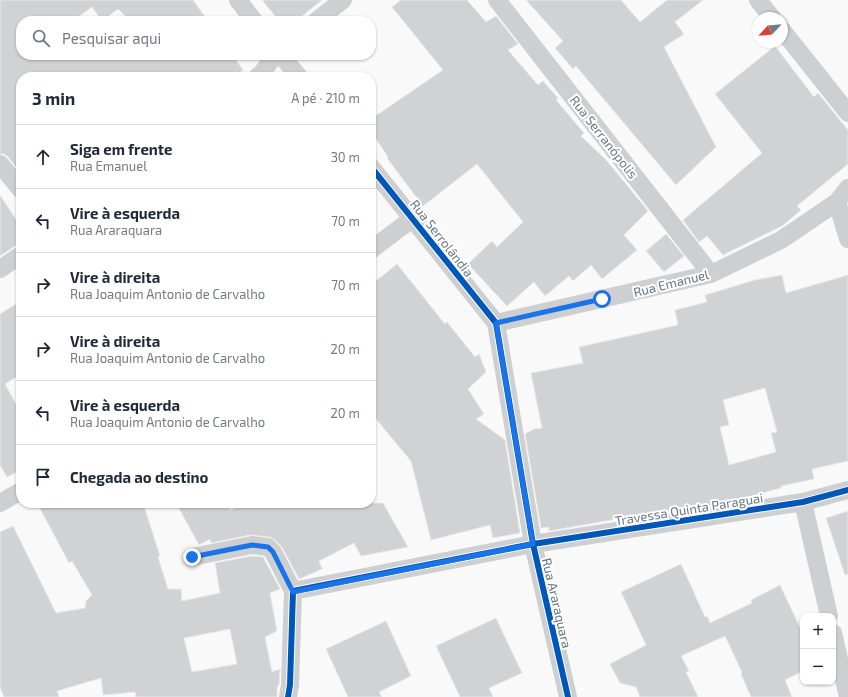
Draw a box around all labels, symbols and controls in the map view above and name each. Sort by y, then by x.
north arrow [752,12,788,48]
search box [16,16,376,60]
icon: search [30,27,52,49]
text: Pesquisar aqui [62,29,161,47]
text: 3 min [32,88,75,108]
text: A pé · 210 m [291,90,360,106]
street label: Rua Serranópolis [567,92,641,182]
text: Siga em frente [70,140,172,158]
icon: ahead [32,146,54,168]
text: 30 m [331,149,360,165]
text: Rua Emanuel [70,158,147,174]
street label: Rua Serrolândia [407,196,477,280]
text: Vire à esquerda [70,204,180,222]
icon: left [32,210,54,232]
text: 70 m [331,213,360,229]
text: Rua Araraquara [70,222,162,238]
street label: Rua Emanuel [632,266,710,300]
text: Vire à direita [70,268,160,286]
icon: right [32,274,54,296]
text: 70 m [331,277,360,293]
text: Rua Joaquim Antonio de Carvalho [70,286,265,302]
route start [593,290,611,308]
text: Vire à direita [70,332,160,350]
icon: right [32,338,54,360]
text: 20 m [331,341,360,357]
text: Rua Joaquim Antonio de Carvalho [70,350,265,366]
text: Vire à esquerda [70,396,180,414]
icon: left [32,402,54,424]
text: 20 m [331,405,360,421]
text: Rua Joaquim Antonio de Carvalho [70,414,265,430]
icon: arrive [32,466,54,488]
text: Chegada ao destino [70,468,208,486]
street label: Travessa Quinta Paraguai [614,489,764,529]
route end [183,548,201,566]
street label: Rua Araraquara [539,556,575,650]
map controls [800,613,836,685]
button: + [800,613,836,649]
button: − [800,649,836,685]

